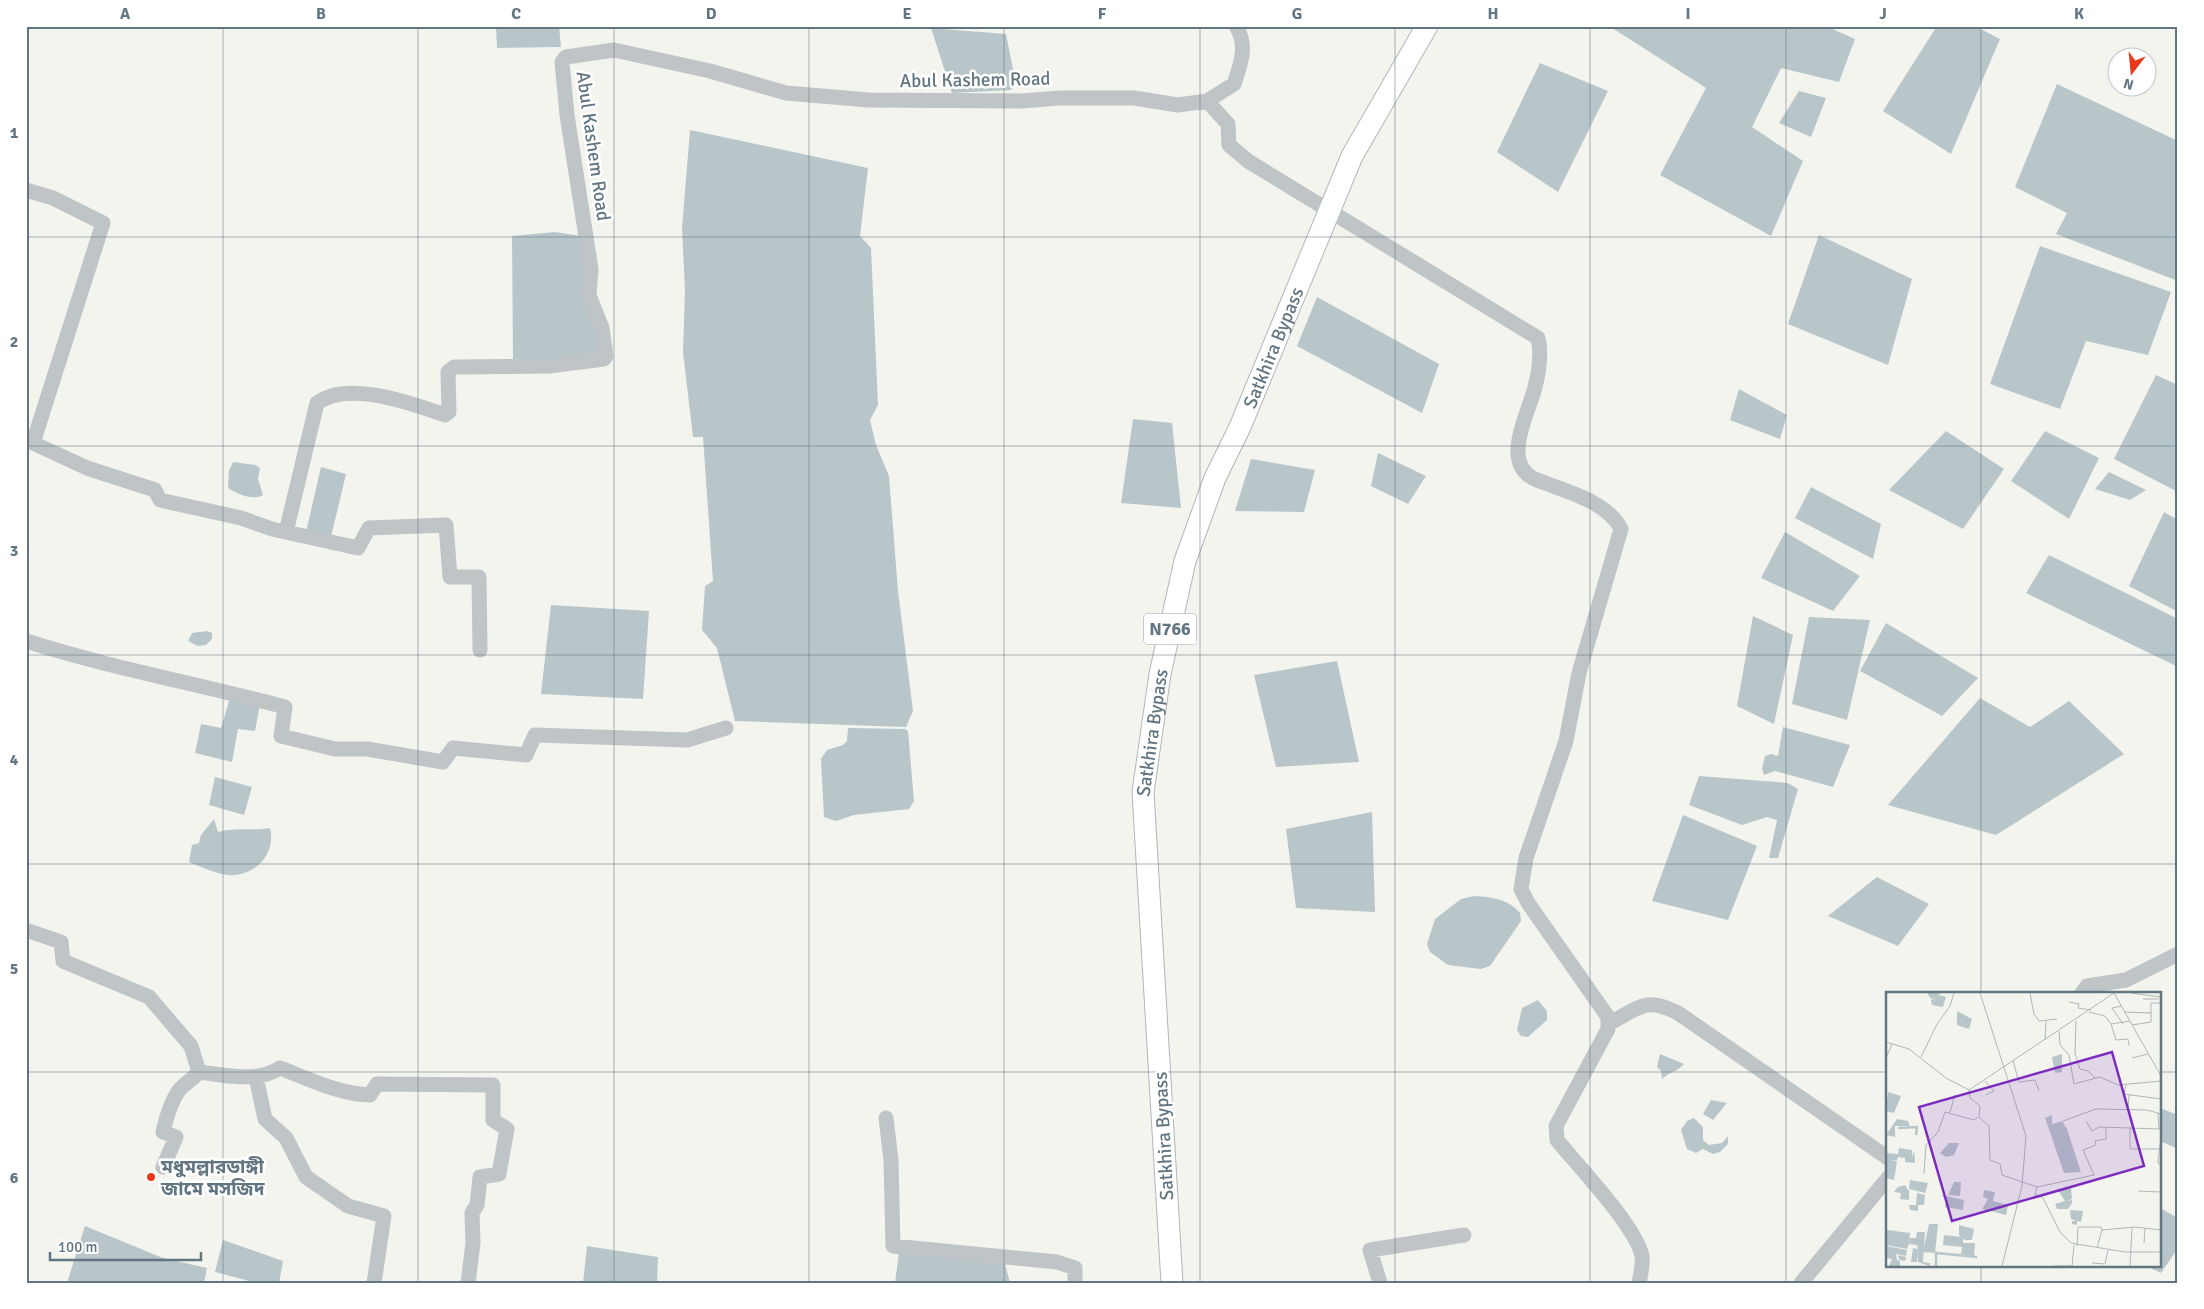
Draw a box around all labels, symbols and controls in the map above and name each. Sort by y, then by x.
text: A [120,4,131,24]
text: B [316,4,326,24]
text: C [511,4,521,24]
text: D [706,4,717,24]
text: E [902,4,912,24]
text: F [1098,4,1107,24]
text: G [1292,4,1302,24]
text: H [1488,4,1498,24]
text: I [1685,4,1691,24]
text: J [1879,4,1887,24]
text: K [2074,4,2084,24]
north arrow [2106,48,2156,98]
street label: Abul Kashem Road [899,67,1051,93]
street label: Abul Kashem Road [571,70,615,223]
text: N [2122,75,2136,94]
text: 1 [10,123,19,143]
street label: Satkhira Bypass [1238,284,1310,412]
text: 2 [10,332,18,352]
text: 3 [10,541,18,561]
road number: N766 [1144,614,1196,644]
street label: Satkhira Bypass [1131,666,1174,798]
text: 4 [10,750,19,770]
text: 5 [10,959,18,979]
inset map [1886,992,2162,1266]
street label: Satkhira Bypass [1149,1071,1179,1201]
place label: মধুমল্লারডাঙ্গী জামে মসজিদ [160,1155,265,1201]
text: 6 [10,1168,19,1188]
marker: মধুমল্লারডাঙ্গী জামে মসজিদ [145,1171,157,1183]
scale bar [50,1229,201,1261]
text: 100 m [58,1238,98,1256]

